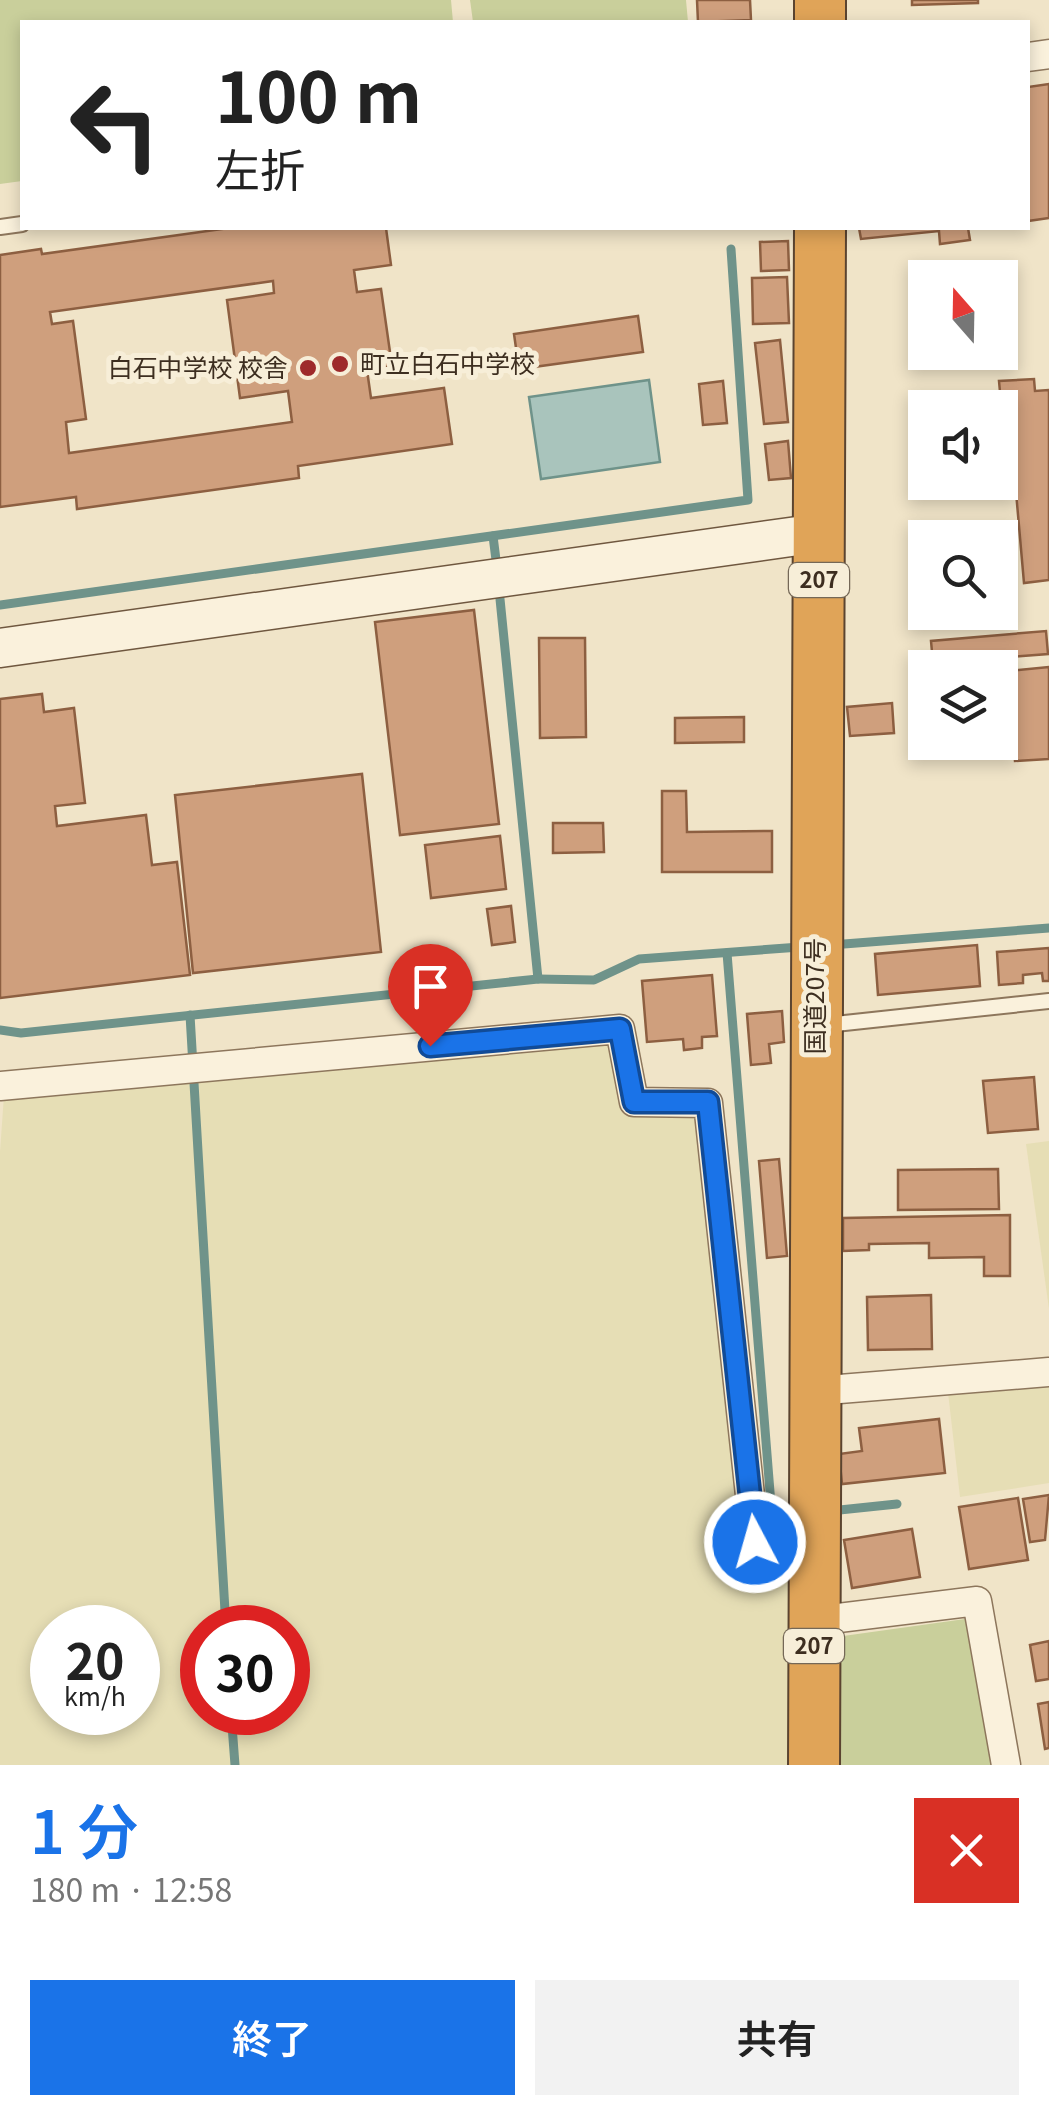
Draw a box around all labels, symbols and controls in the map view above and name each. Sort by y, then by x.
text: 100 m [215,42,422,143]
icon: left [50,60,180,190]
text: 左折 [215,135,305,200]
north arrow [908,260,1018,370]
map controls [908,260,1018,760]
place label: 町立白石中学校 [360,344,535,380]
place label: 白石中学校 校舎 [107,348,288,384]
marker: 町立白石中学校 [329,353,351,375]
marker: 白石中学校 校舎 [297,357,319,379]
button: sound [908,390,1018,500]
button: search [908,520,1018,630]
road number: 207 [789,563,849,597]
button: layers [908,650,1018,760]
street label: 国道207号 [795,938,831,1054]
pin [388,944,473,1047]
icon: arrive [403,959,458,1014]
position arrow [703,1490,807,1594]
speed limit sign: 30 [180,1605,310,1735]
text: 20 [66,1622,125,1694]
road number: 207 [784,1629,844,1663]
text: km/h [64,1677,126,1713]
text: 1 分 [30,1784,138,1871]
button: close [914,1798,1019,1903]
text: 180 m · 12:58 [30,1865,232,1911]
button: 終了 [30,1980,515,2095]
button: 共有 [535,1980,1019,2095]

